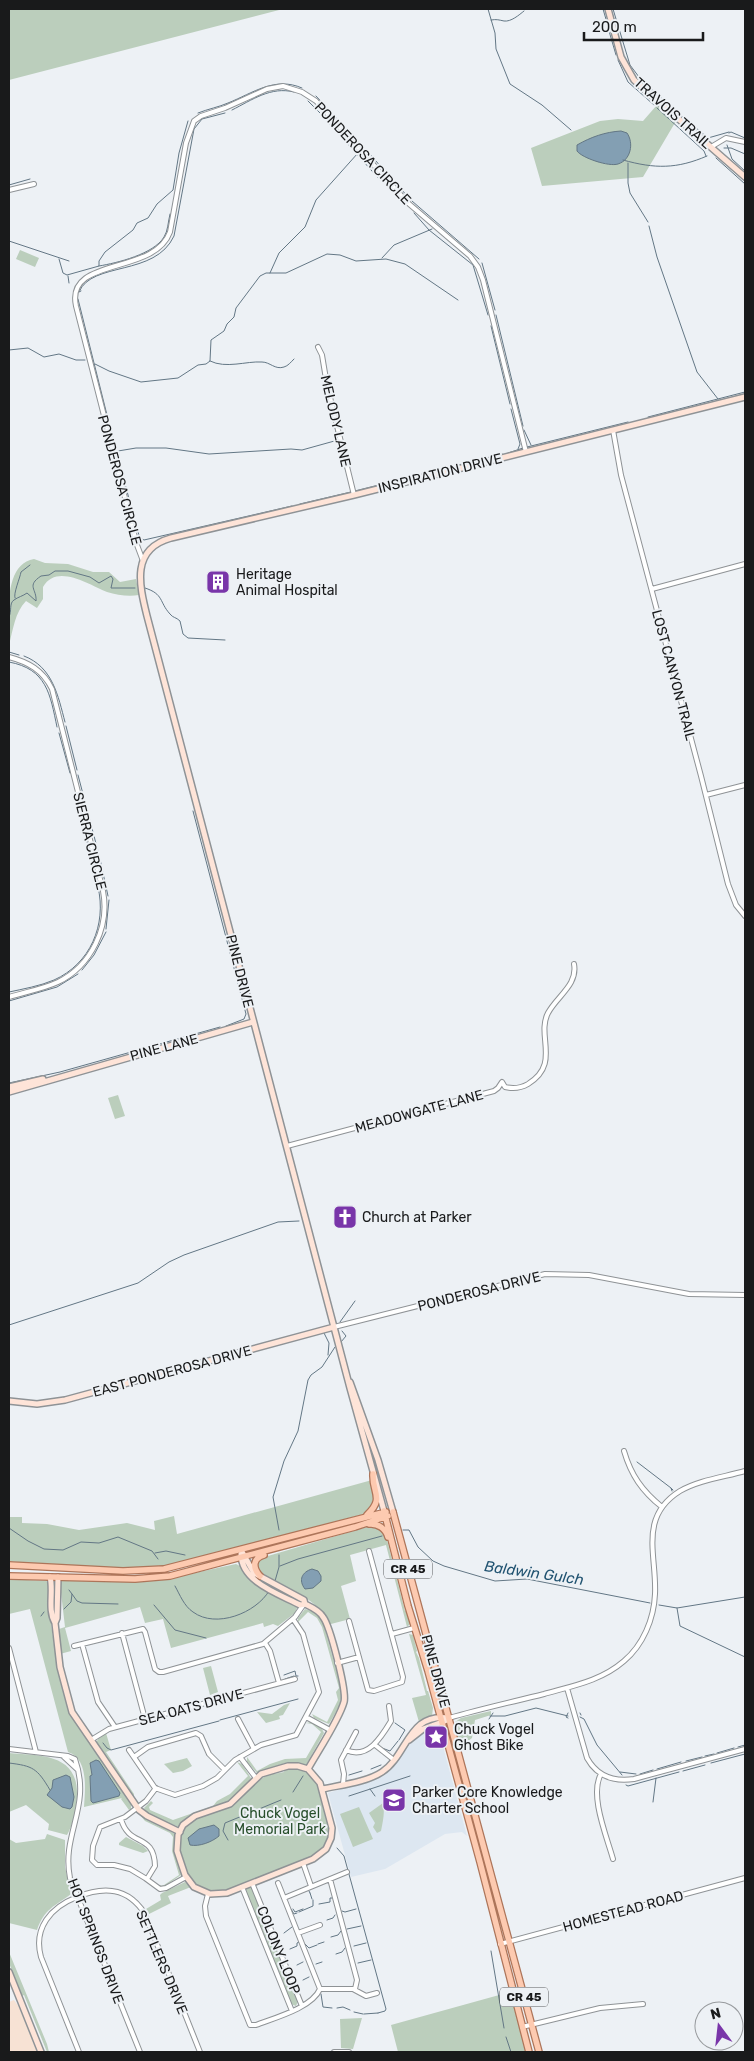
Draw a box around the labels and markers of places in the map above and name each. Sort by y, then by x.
place label: Heritage Animal Hospital [236,566,338,599]
building icon: Heritage Animal Hospital [205,569,231,595]
church icon: Church at Parker [332,1204,358,1230]
place label: Church at Parker [362,1209,472,1226]
place label: Chuck Vogel Ghost Bike [454,1721,534,1754]
place icon: Chuck Vogel Ghost Bike [423,1724,449,1750]
place label: Parker Core Knowledge Charter School [412,1784,563,1817]
school or university icon: Parker Core Knowledge Charter School [381,1787,407,1813]

